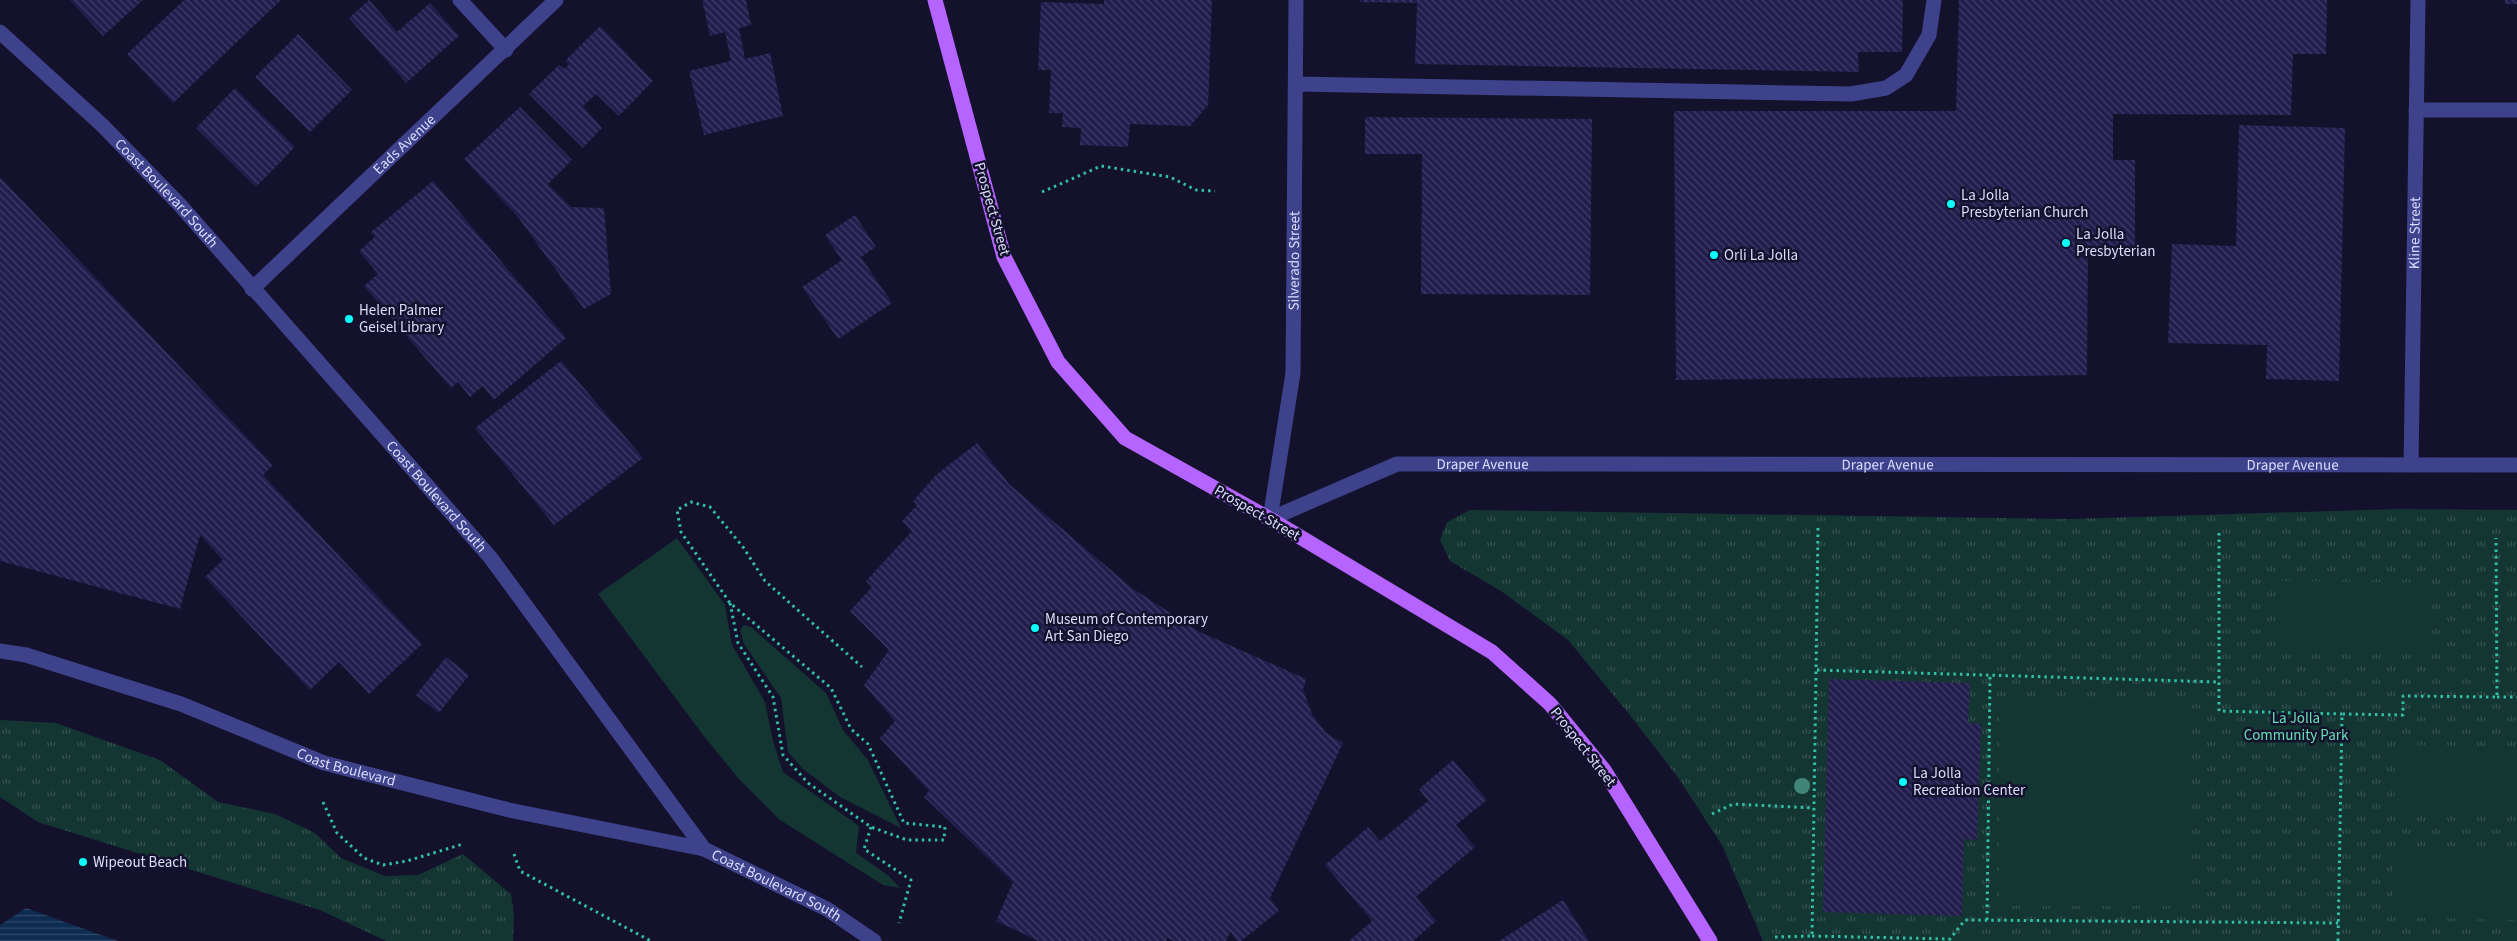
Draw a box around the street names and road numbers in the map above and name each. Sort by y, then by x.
street label: Eads Avenue [368,109,440,179]
street label: Coast Boulevard South [110,134,223,252]
street label: Prospect Street [969,160,1015,258]
street label: Kline Street [2403,197,2426,269]
street label: Silverado Street [1283,211,1305,311]
street label: Coast Boulevard South [381,436,492,557]
street label: Draper Avenue [1437,454,1529,475]
street label: Draper Avenue [1842,454,1934,475]
street label: Draper Avenue [2247,454,2339,475]
street label: Prospect Street [1210,480,1304,546]
street label: Prospect Street [1545,703,1621,791]
street label: Coast Boulevard [293,742,398,791]
street label: Coast Boulevard South [708,844,846,927]

